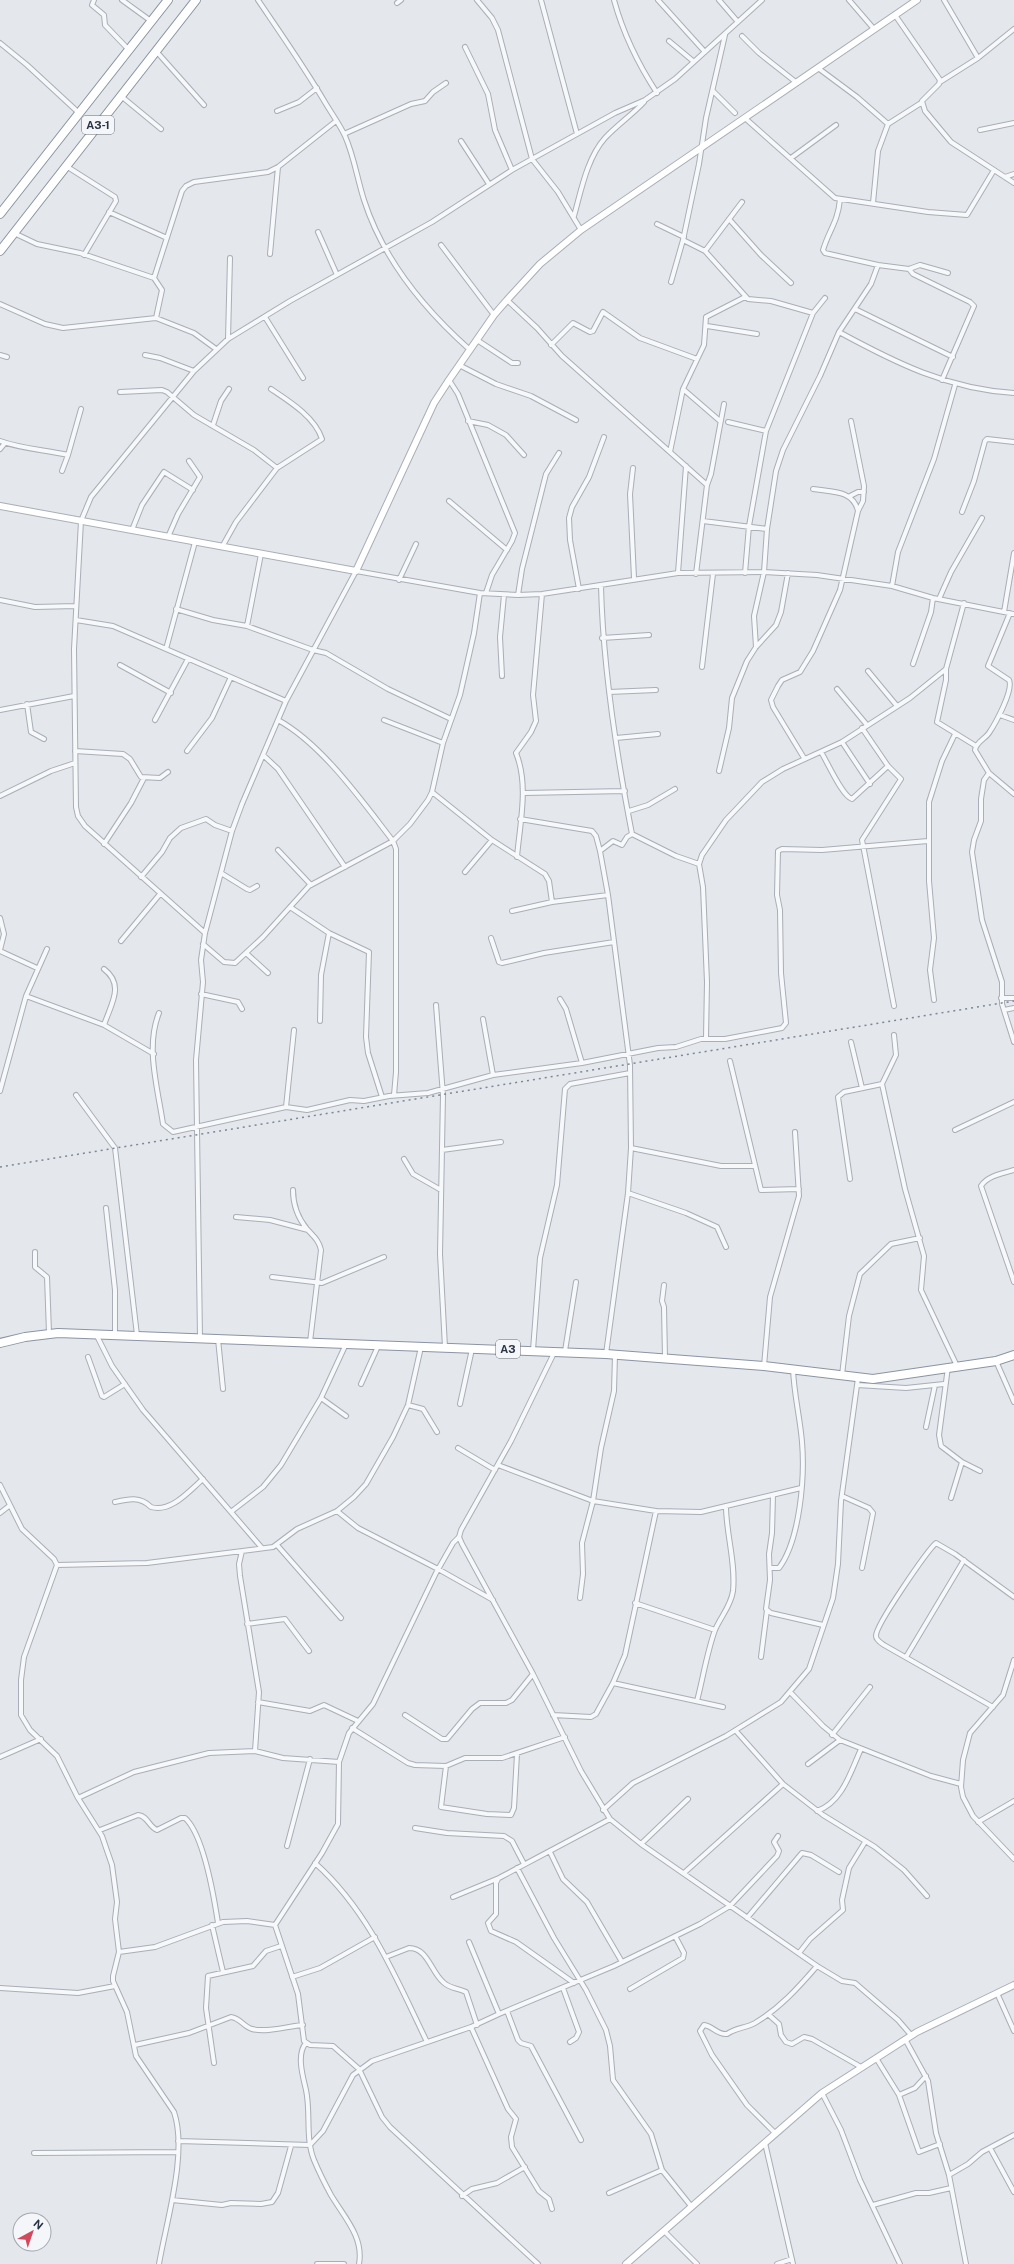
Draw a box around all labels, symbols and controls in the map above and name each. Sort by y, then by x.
road number: A3-1 [82,116,114,134]
road number: A3 [496,1340,520,1358]
north arrow [12,2212,52,2252]
text: N [31,2217,46,2232]

